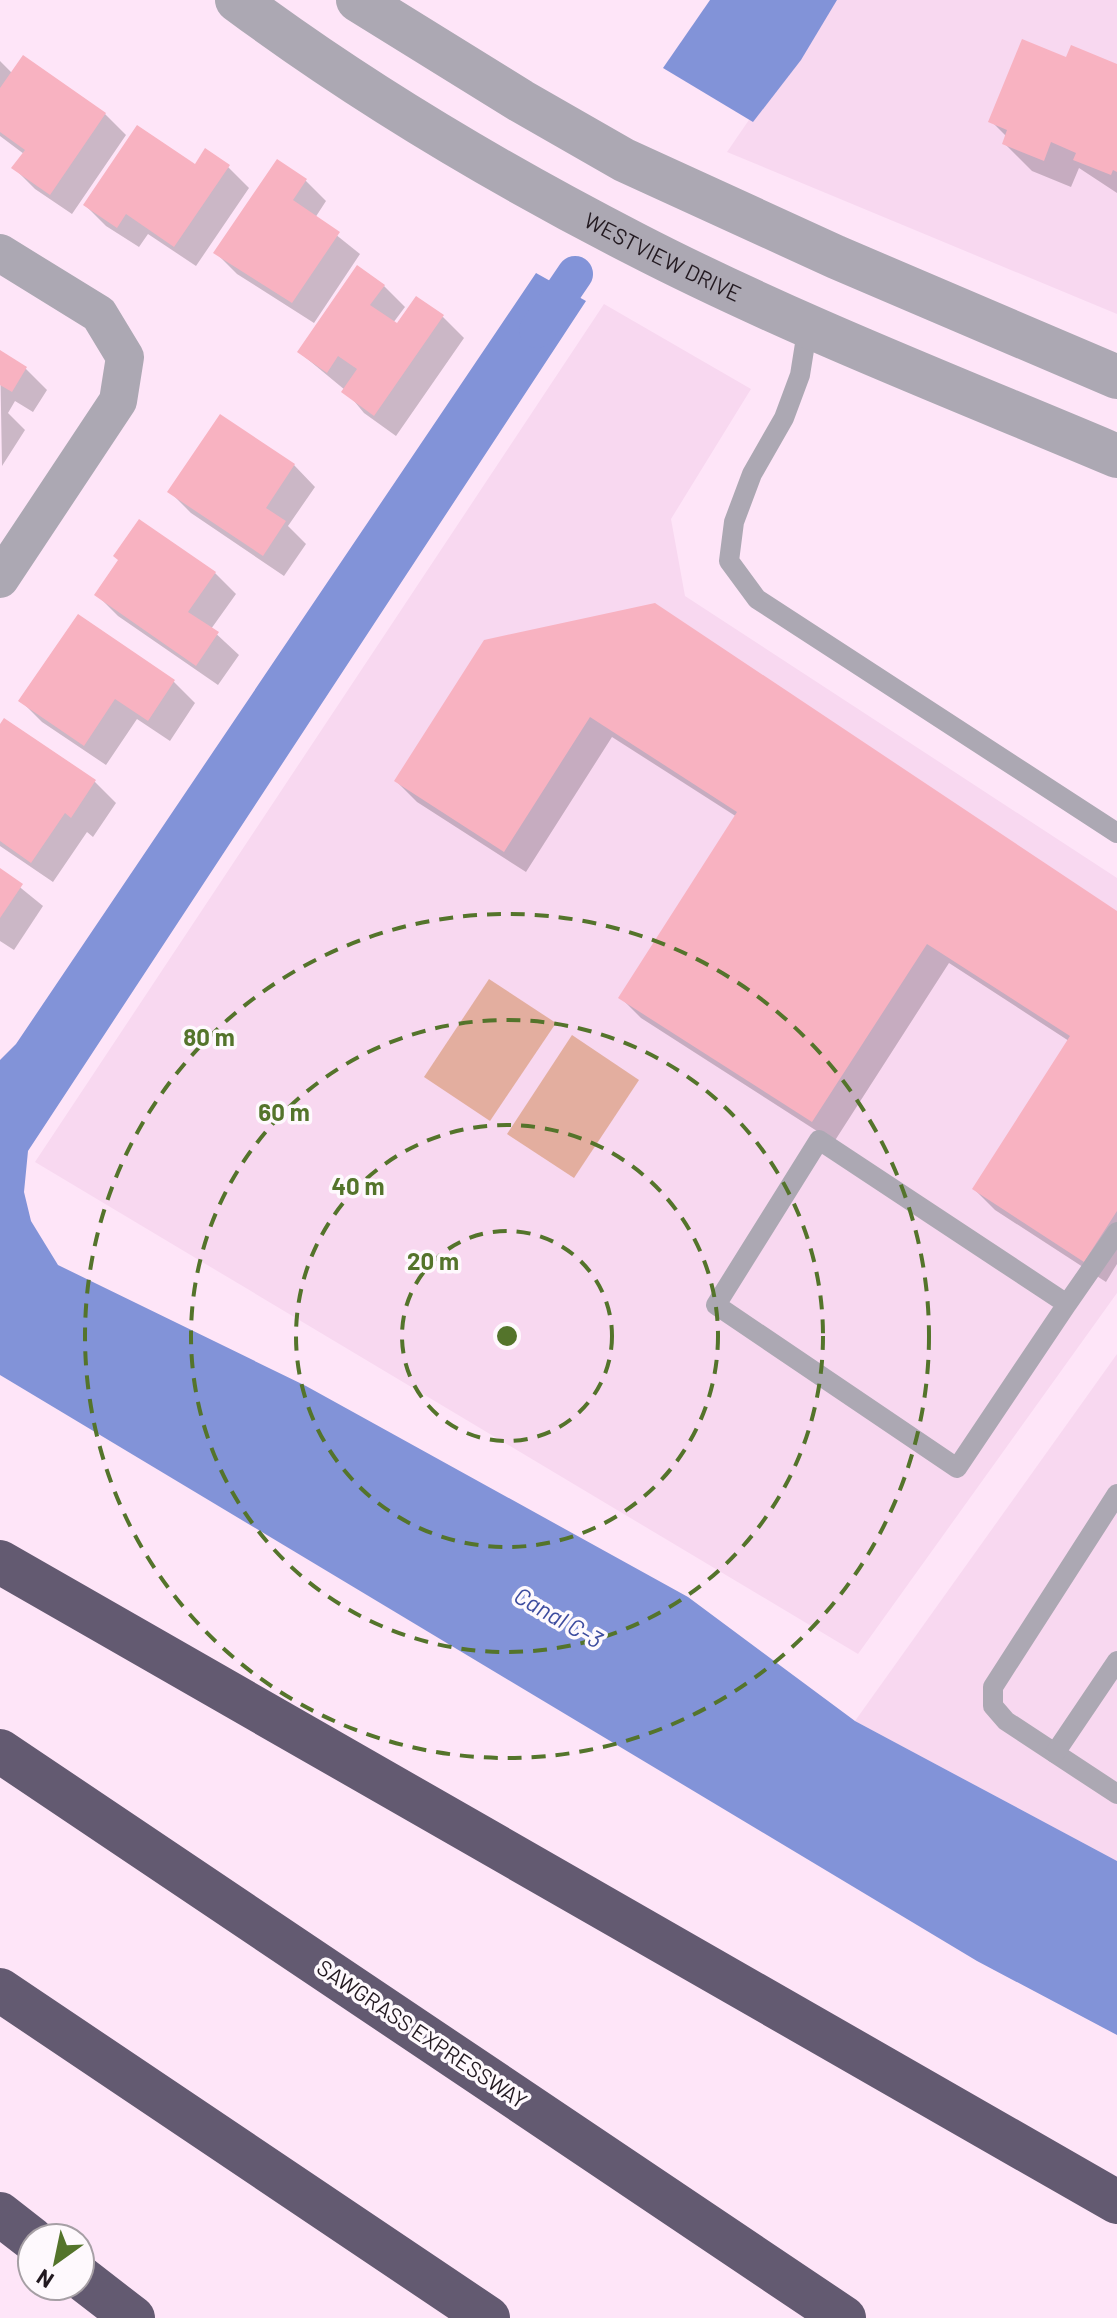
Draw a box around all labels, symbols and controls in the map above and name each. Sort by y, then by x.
street label: WESTVIEW DRIVE [580,206,746,306]
text: 80 m [183,1022,235,1051]
text: 60 m [258,1097,310,1126]
text: 40 m [331,1171,385,1200]
text: 20 m [407,1246,459,1275]
centre of rings [493,1322,521,1350]
water label: Canal C-3 [509,1580,608,1654]
street label: SAWGRASS EXPRESSWAY [313,1953,532,2113]
north arrow [16,2222,96,2302]
text: N [31,2265,58,2295]

